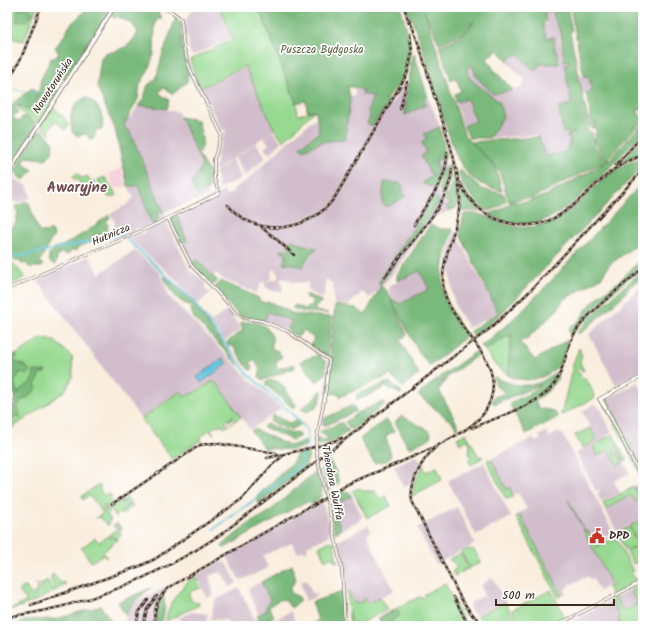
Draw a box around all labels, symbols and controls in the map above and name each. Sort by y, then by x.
park label: Puszcza Bydgoska [281,41,363,59]
street label: Nowotoruńska [28,54,78,118]
district label: Awaryjne [47,176,108,200]
street label: Hutnicza [89,219,133,251]
street label: Theodora Wulffa [316,444,348,522]
public building icon: DPD [588,527,606,545]
place label: DPD [609,527,630,545]
scale bar [496,581,614,607]
text: 500 m [502,586,535,605]

